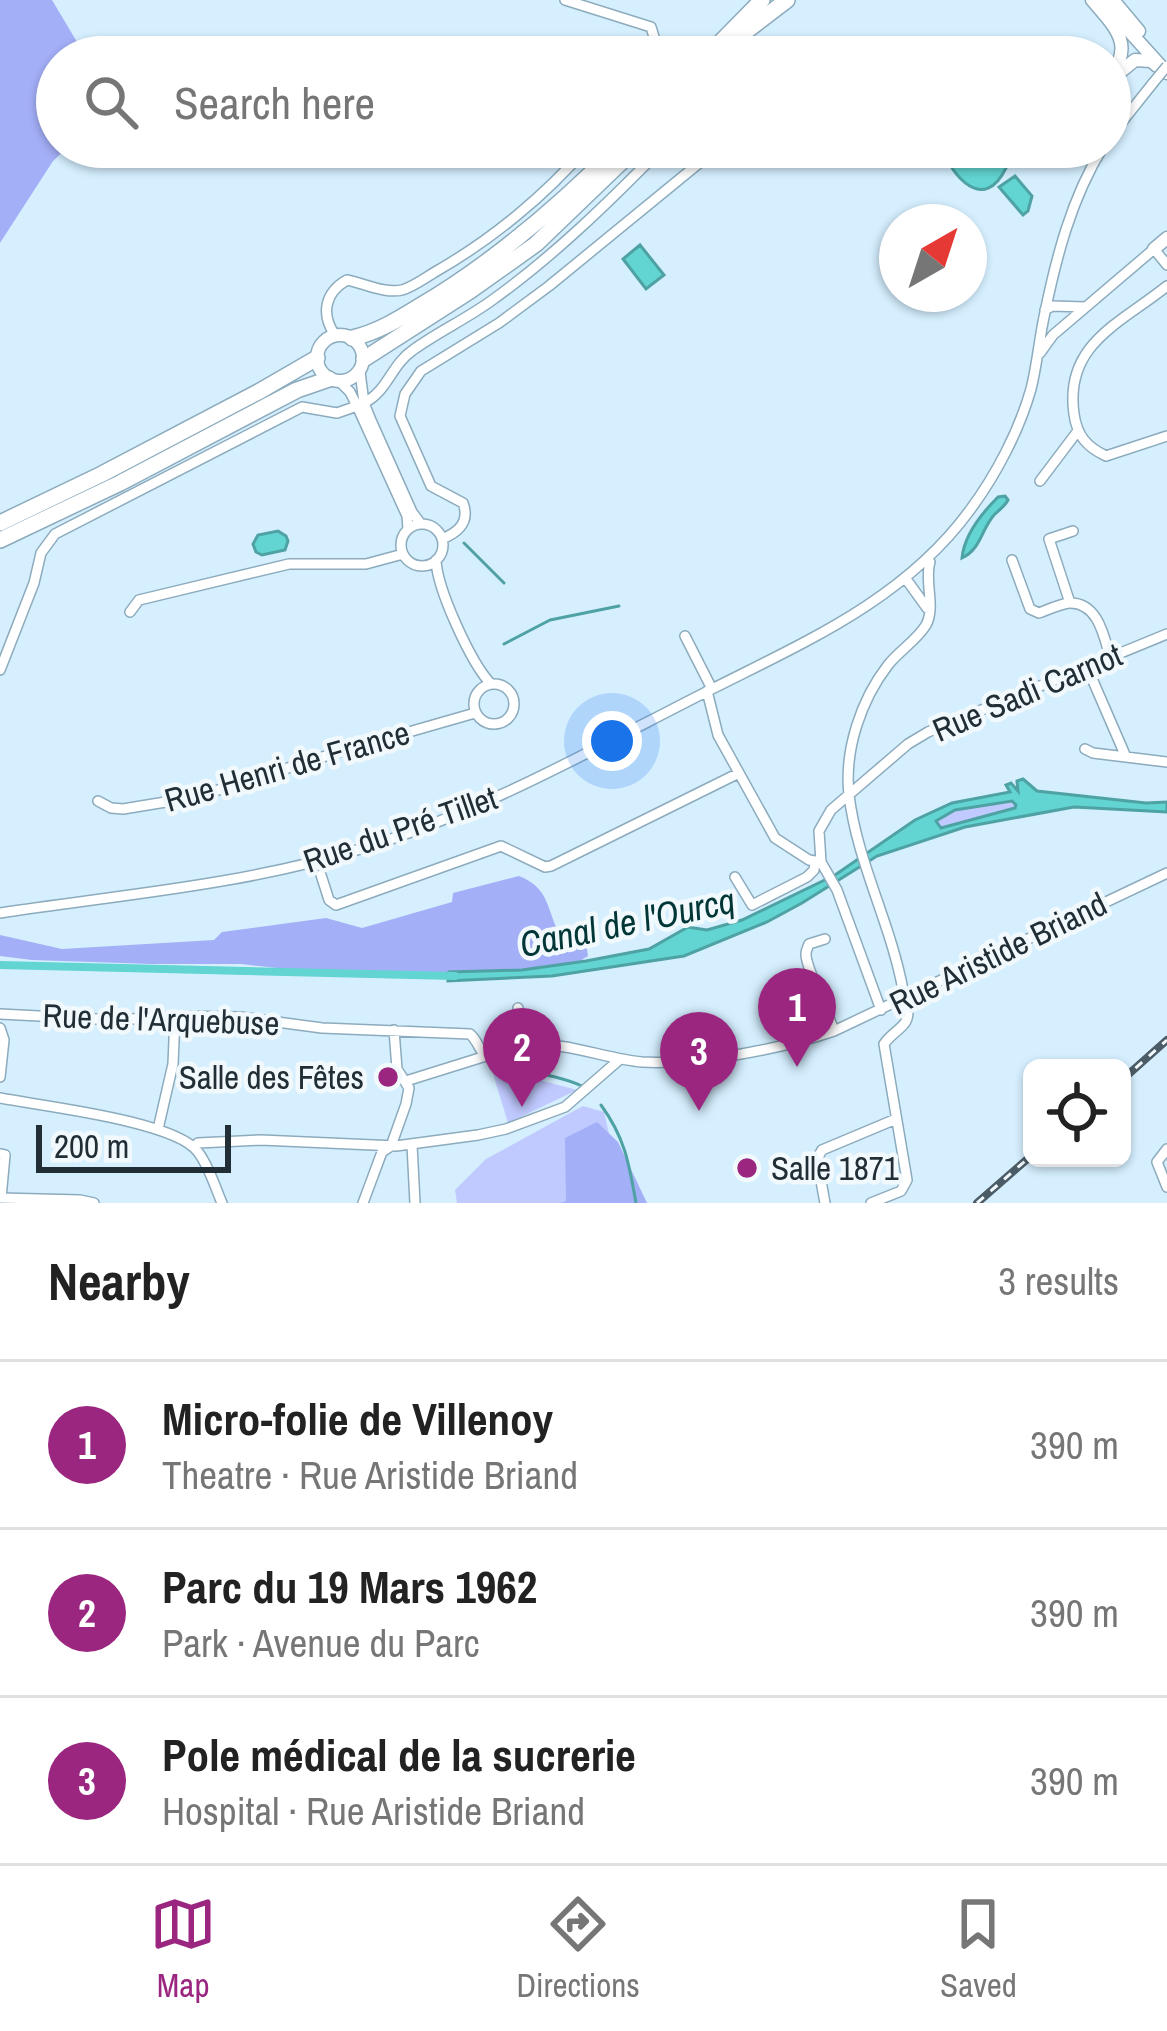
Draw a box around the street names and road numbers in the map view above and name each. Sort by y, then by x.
street label: Rue Sadi Carnot [926,632,1128,752]
street label: Rue Henri de France [159,710,415,822]
street label: Rue du Pré Tillet [297,775,503,883]
street label: Rue Aristide Briand [882,881,1114,1025]
street label: Rue de l'Arquebuse [42,993,280,1045]

